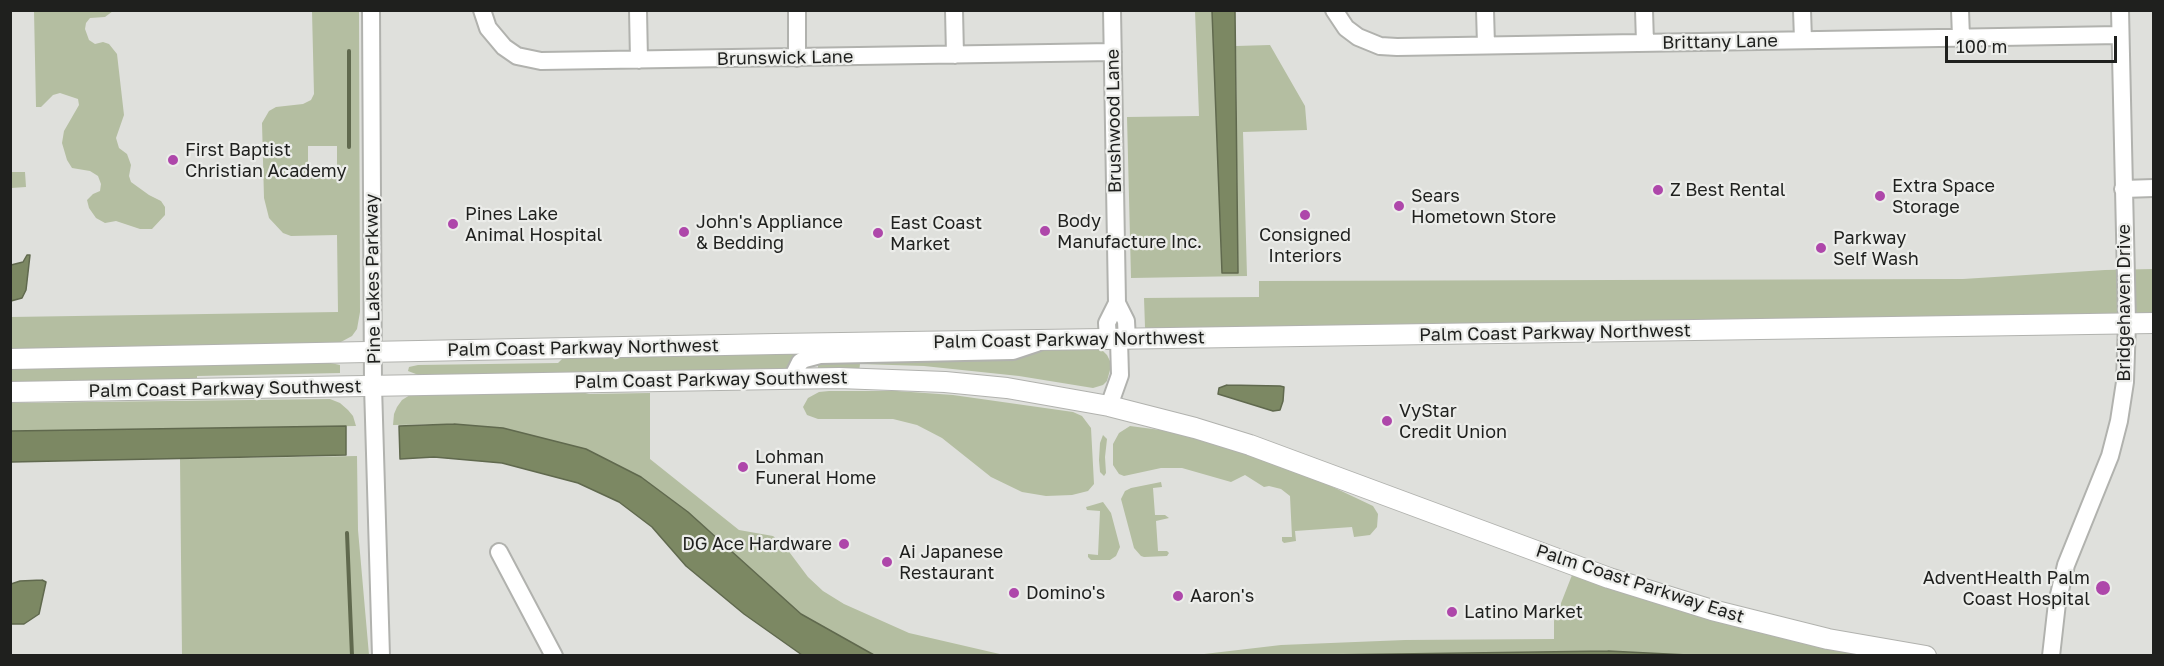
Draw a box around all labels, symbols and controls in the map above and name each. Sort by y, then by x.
scale bar [1948,24,2120,62]
street label: Brittany Lane [1662,30,1778,54]
text: 100 m [1956,35,2007,57]
street label: Brunswick Lane [717,46,853,70]
street label: Brushwood Lane [1102,49,1126,193]
place label: First Baptist Christian Academy [185,139,346,182]
marker: First Baptist Christian Academy [166,153,180,167]
place label: Extra Space Storage [1892,175,1995,218]
place label: Z Best Rental [1670,179,1786,201]
marker: Z Best Rental [1651,183,1665,197]
place label: Sears Hometown Store [1411,185,1556,228]
marker: Extra Space Storage [1873,189,1887,203]
street label: Pine Lakes Parkway [361,193,385,365]
marker: Sears Hometown Store [1392,199,1406,213]
place label: Pines Lake Animal Hospital [465,203,602,246]
marker: Consigned Interiors [1298,208,1312,222]
place label: Body Manufacture Inc. [1057,210,1202,252]
place label: John's Appliance & Bedding [696,211,843,254]
place label: East Coast Market [890,212,982,254]
marker: Pines Lake Animal Hospital [446,217,460,231]
marker: Body Manufacture Inc. [1038,224,1052,238]
place label: Consigned Interiors [1259,224,1351,266]
street label: Bridgehaven Drive [2113,224,2135,382]
marker: John's Appliance & Bedding [677,225,691,239]
marker: East Coast Market [871,226,885,240]
place label: Parkway Self Wash [1833,227,1919,270]
marker: Parkway Self Wash [1814,241,1828,255]
street label: Palm Coast Parkway Northwest [1419,320,1691,346]
street label: Palm Coast Parkway Northwest [933,327,1205,353]
street label: Palm Coast Parkway Northwest [447,335,719,361]
street label: Palm Coast Parkway Southwest [574,367,848,393]
street label: Palm Coast Parkway Southwest [88,376,362,402]
place label: VyStar Credit Union [1399,400,1507,442]
marker: VyStar Credit Union [1380,414,1394,428]
place label: Lohman Funeral Home [755,446,876,488]
marker: Lohman Funeral Home [736,460,750,474]
place label: DG Ace Hardware [682,533,832,555]
marker: DG Ace Hardware [837,537,851,551]
street label: Palm Coast Parkway East [1533,540,1747,628]
place label: Ai Japanese Restaurant [899,541,1003,584]
marker: Ai Japanese Restaurant [880,555,894,569]
place label: AdventHealth Palm Coast Hospital [1923,567,2090,610]
marker: AdventHealth Palm Coast Hospital [2094,579,2112,597]
place label: Domino's [1026,582,1105,604]
place label: Aaron's [1190,585,1254,607]
marker: Domino's [1007,586,1021,600]
marker: Aaron's [1171,589,1185,603]
place label: Latino Market [1464,601,1583,623]
marker: Latino Market [1445,605,1459,619]

